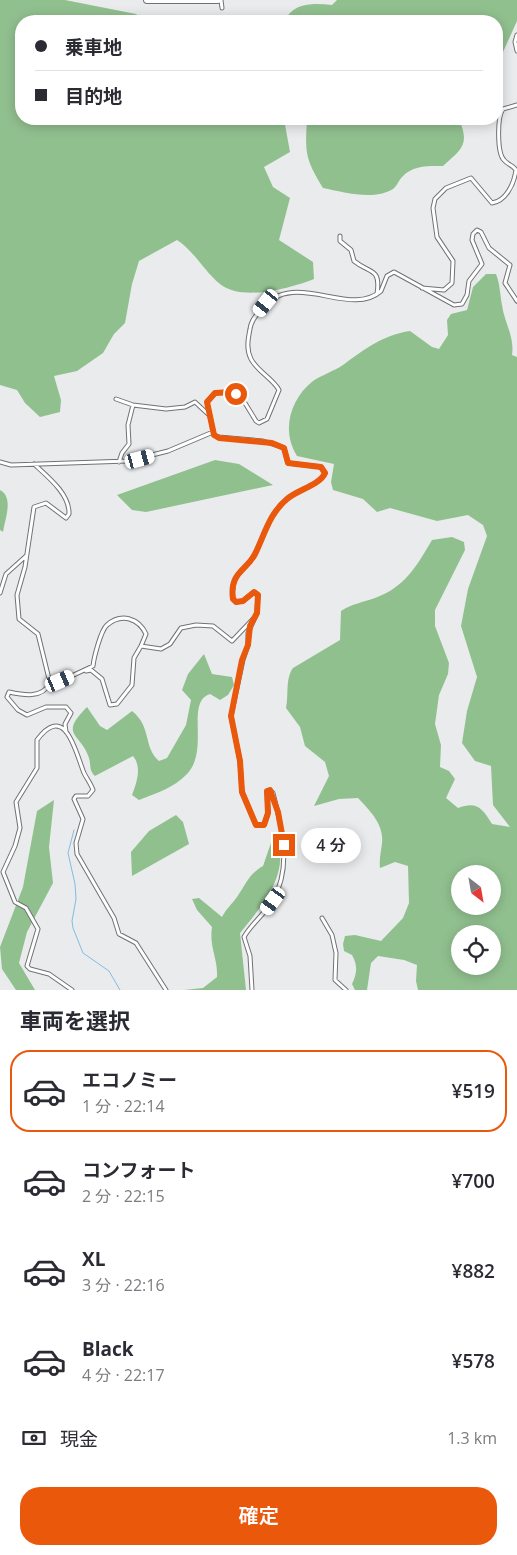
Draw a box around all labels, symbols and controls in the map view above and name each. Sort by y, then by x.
text: 乗車地 [65,34,122,60]
text: 目的地 [65,83,122,109]
car [250,287,281,319]
route start [225,383,247,405]
car [123,448,156,470]
car [43,668,76,694]
callout: 4 分 [302,828,362,862]
route end [273,834,295,856]
text: 4 分 [316,834,346,856]
north arrow [451,865,501,915]
map controls [451,865,501,975]
car [258,884,287,918]
button: locate [451,925,501,975]
text: 車両を選択 [20,1005,130,1035]
text: エコノミー [82,1067,177,1093]
icon: car [22,1069,67,1114]
text: ¥519 [452,1078,495,1104]
text: 1 分 · 22:14 [82,1095,165,1117]
text: コンフォート [82,1157,195,1183]
icon: car [22,1159,67,1204]
text: ¥700 [452,1168,495,1194]
text: 2 分 · 22:15 [82,1185,165,1207]
text: XL [82,1246,105,1272]
icon: car [22,1249,67,1294]
text: ¥882 [452,1258,495,1284]
text: 3 分 · 22:16 [82,1274,165,1296]
text: Black [82,1336,134,1362]
icon: car [22,1339,67,1384]
text: ¥578 [452,1348,495,1374]
text: 4 分 · 22:17 [82,1364,165,1386]
icon: cash [20,1424,48,1452]
text: 現金 [60,1426,98,1452]
text: 1.3 km [447,1427,497,1449]
button: 確定 [20,1487,497,1545]

